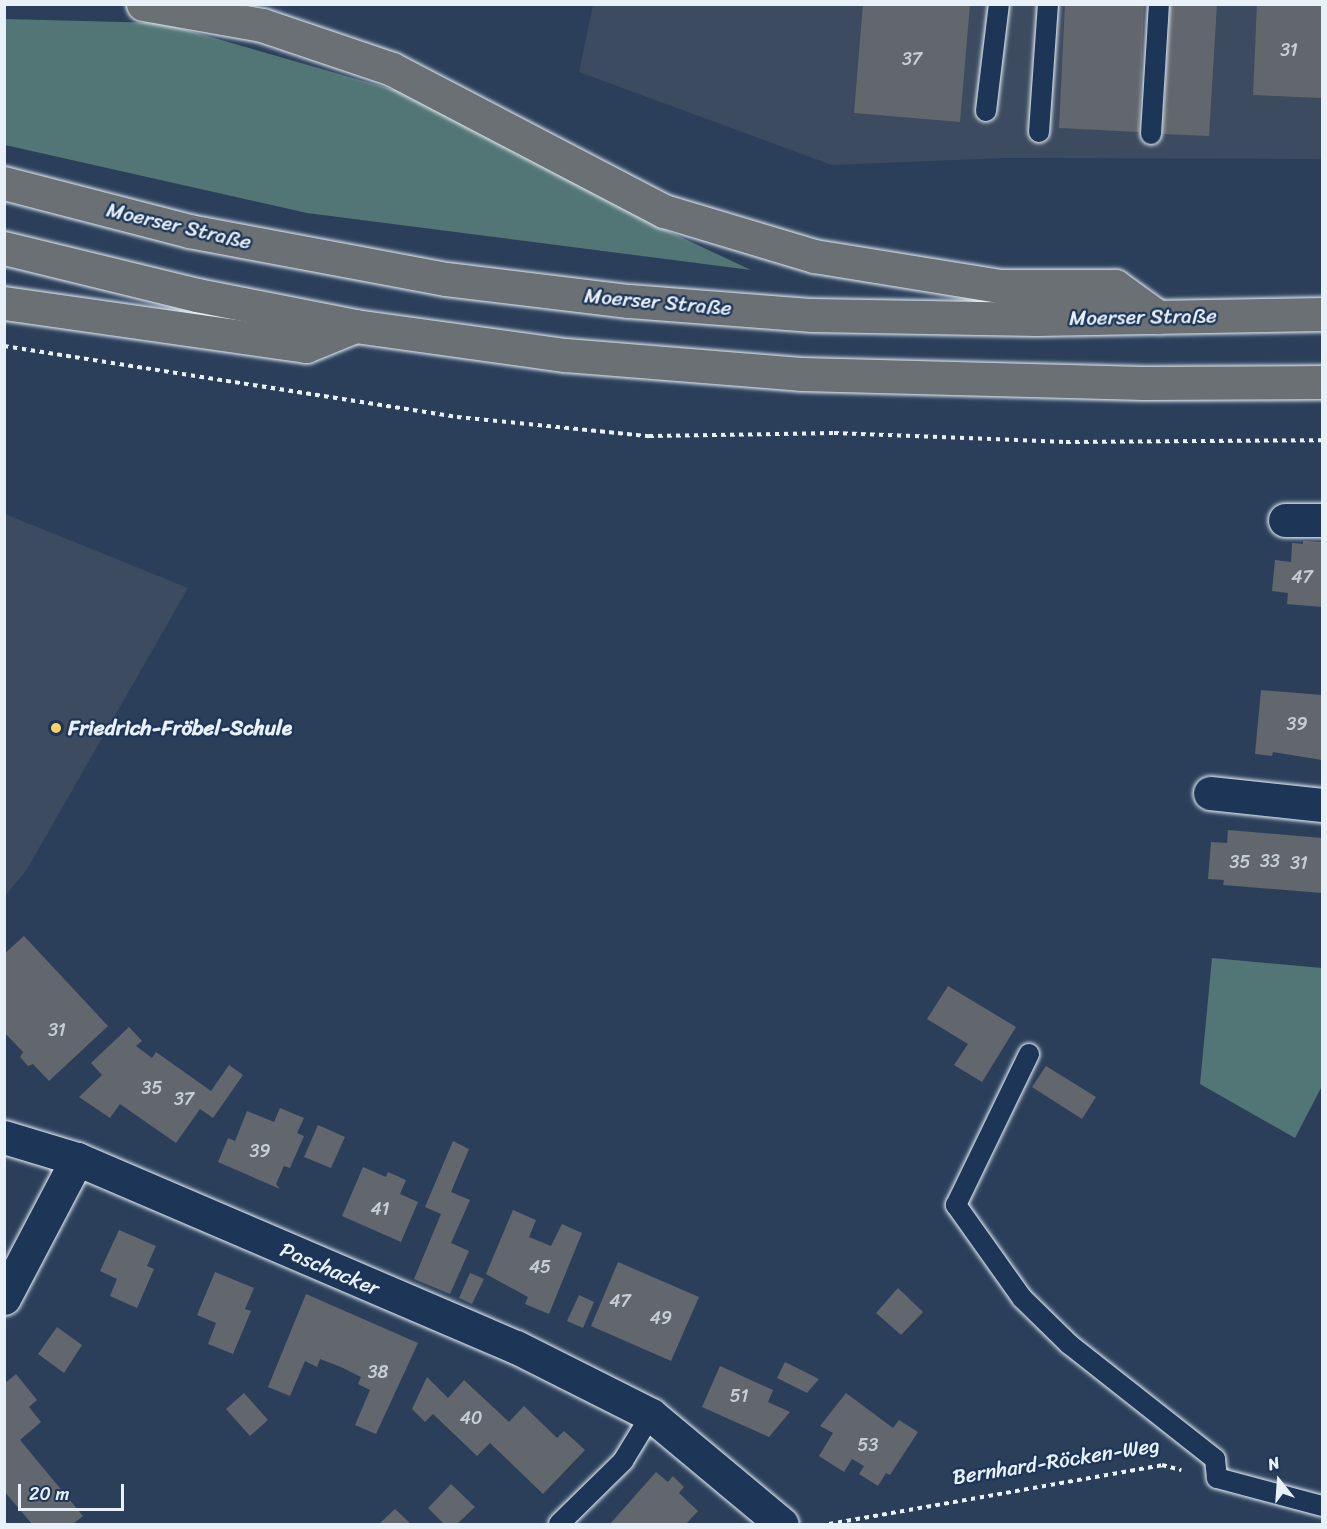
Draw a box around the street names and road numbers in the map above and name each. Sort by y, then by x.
street label: Moerser Straße [104,197,254,255]
street label: Moerser Straße [583,283,733,321]
street label: Moerser Straße [1069,303,1217,331]
street label: Paschacker [277,1237,383,1301]
street label: Bernhard-Röcken-Weg [951,1432,1161,1490]

